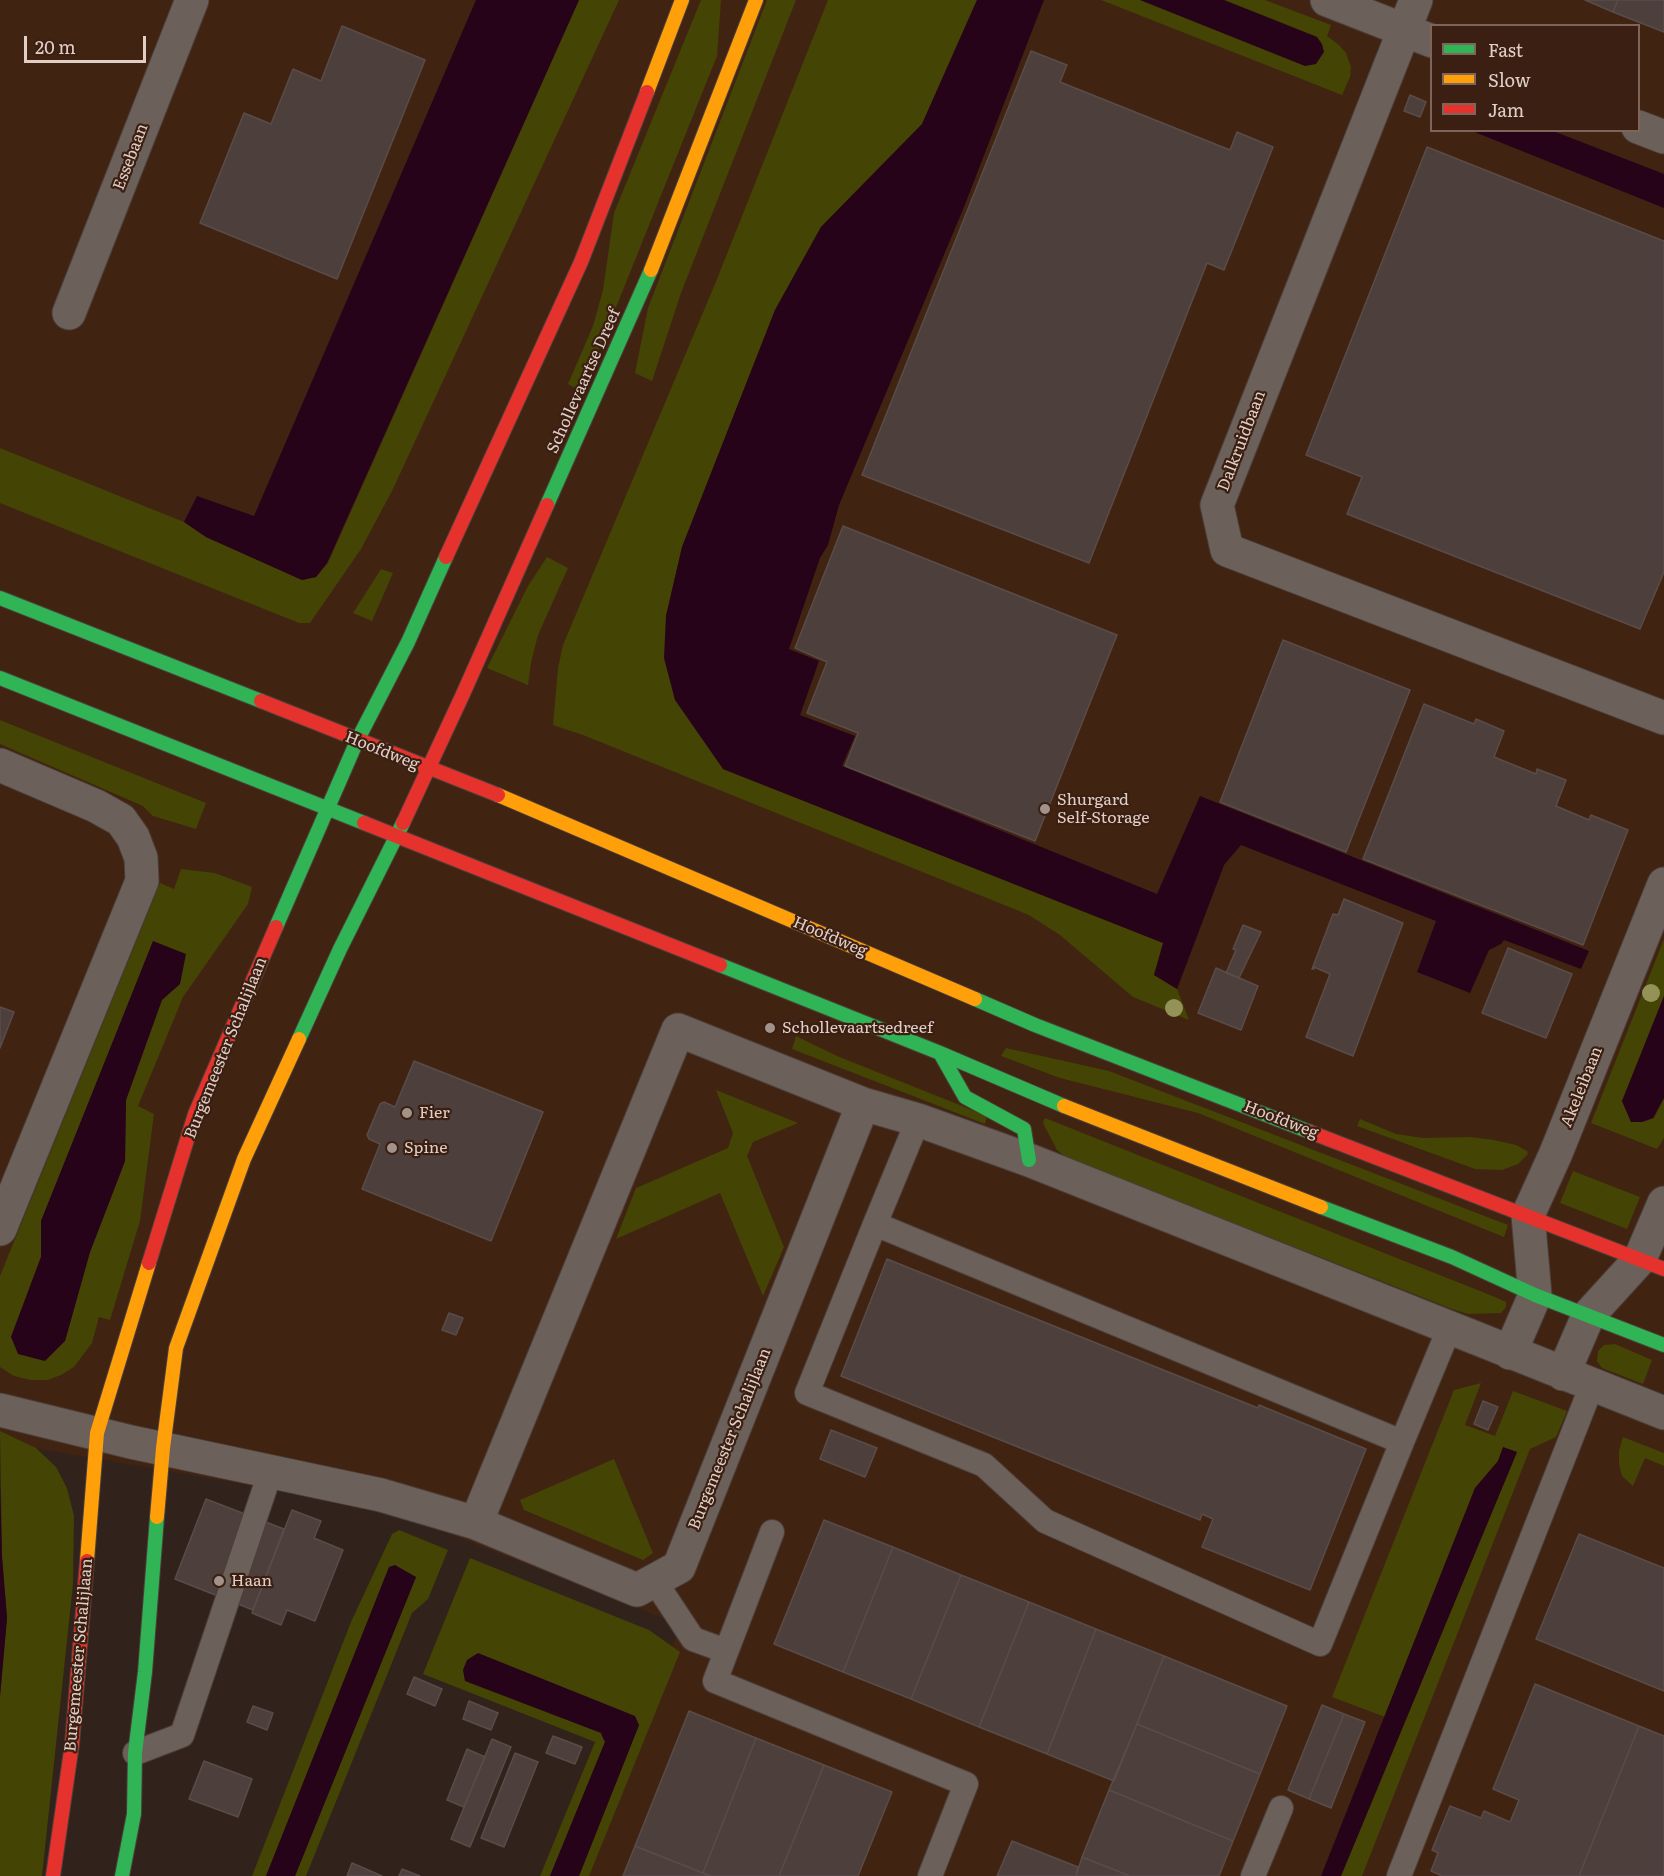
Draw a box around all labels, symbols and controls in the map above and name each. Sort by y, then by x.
scale bar [27,24,148,62]
legend [1430,24,1640,132]
text: 20 m [35,33,76,60]
text: Fast [1488,36,1523,63]
text: Slow [1488,66,1530,93]
text: Jam [1488,96,1524,123]
street label: Essebaan [110,121,152,193]
street label: Schollevaartse Dreef [543,305,625,457]
street label: Dalkruidbaan [1214,388,1270,494]
street label: Hoofdweg [342,727,422,775]
place label: Shurgard Self-Storage [1057,790,1149,828]
marker: Shurgard Self-Storage [1038,802,1052,816]
street label: Hoofdweg [790,913,870,961]
street label: Burgemeester Schalijlaan [181,954,271,1142]
place label: Schollevaartsedreef [782,1018,933,1038]
marker: Schollevaartsedreef [763,1021,777,1035]
street label: Akeleibaan [1557,1044,1607,1130]
street label: Hoofdweg [1241,1097,1321,1143]
place label: Fier [419,1103,450,1123]
marker: Fier [400,1106,414,1120]
place label: Spine [404,1138,448,1158]
marker: Spine [385,1141,399,1155]
street label: Burgemeester Schalijlaan [685,1345,775,1533]
street label: Burgemeester Schalijlaan [61,1557,97,1753]
place label: Haan [231,1571,272,1591]
marker: Haan [212,1574,226,1588]

